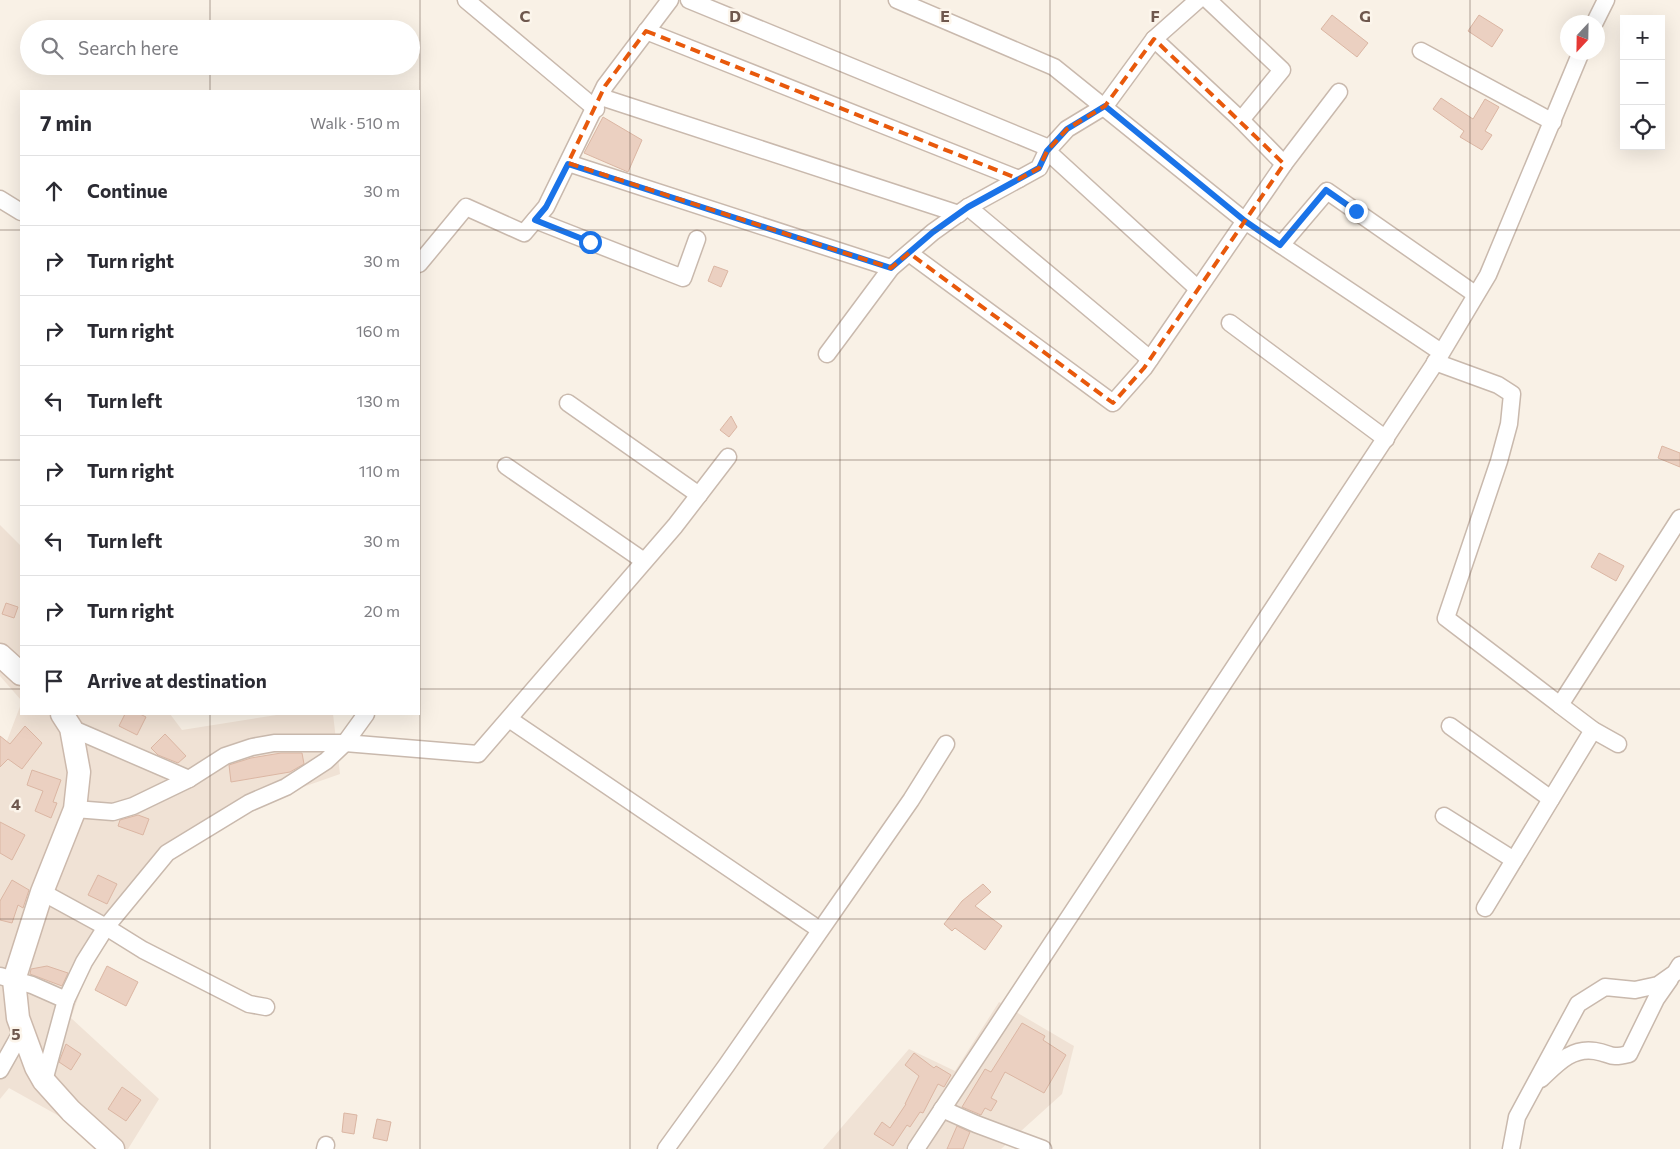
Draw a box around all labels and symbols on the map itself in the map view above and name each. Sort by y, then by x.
text: C [520,6,531,25]
text: D [729,6,741,25]
text: E [940,6,950,25]
text: F [1150,6,1160,25]
text: G [1359,6,1371,25]
north arrow [1560,15,1605,60]
route end [1345,200,1368,223]
route start [579,231,602,254]
text: 4 [11,794,21,813]
text: 5 [11,1024,21,1043]

